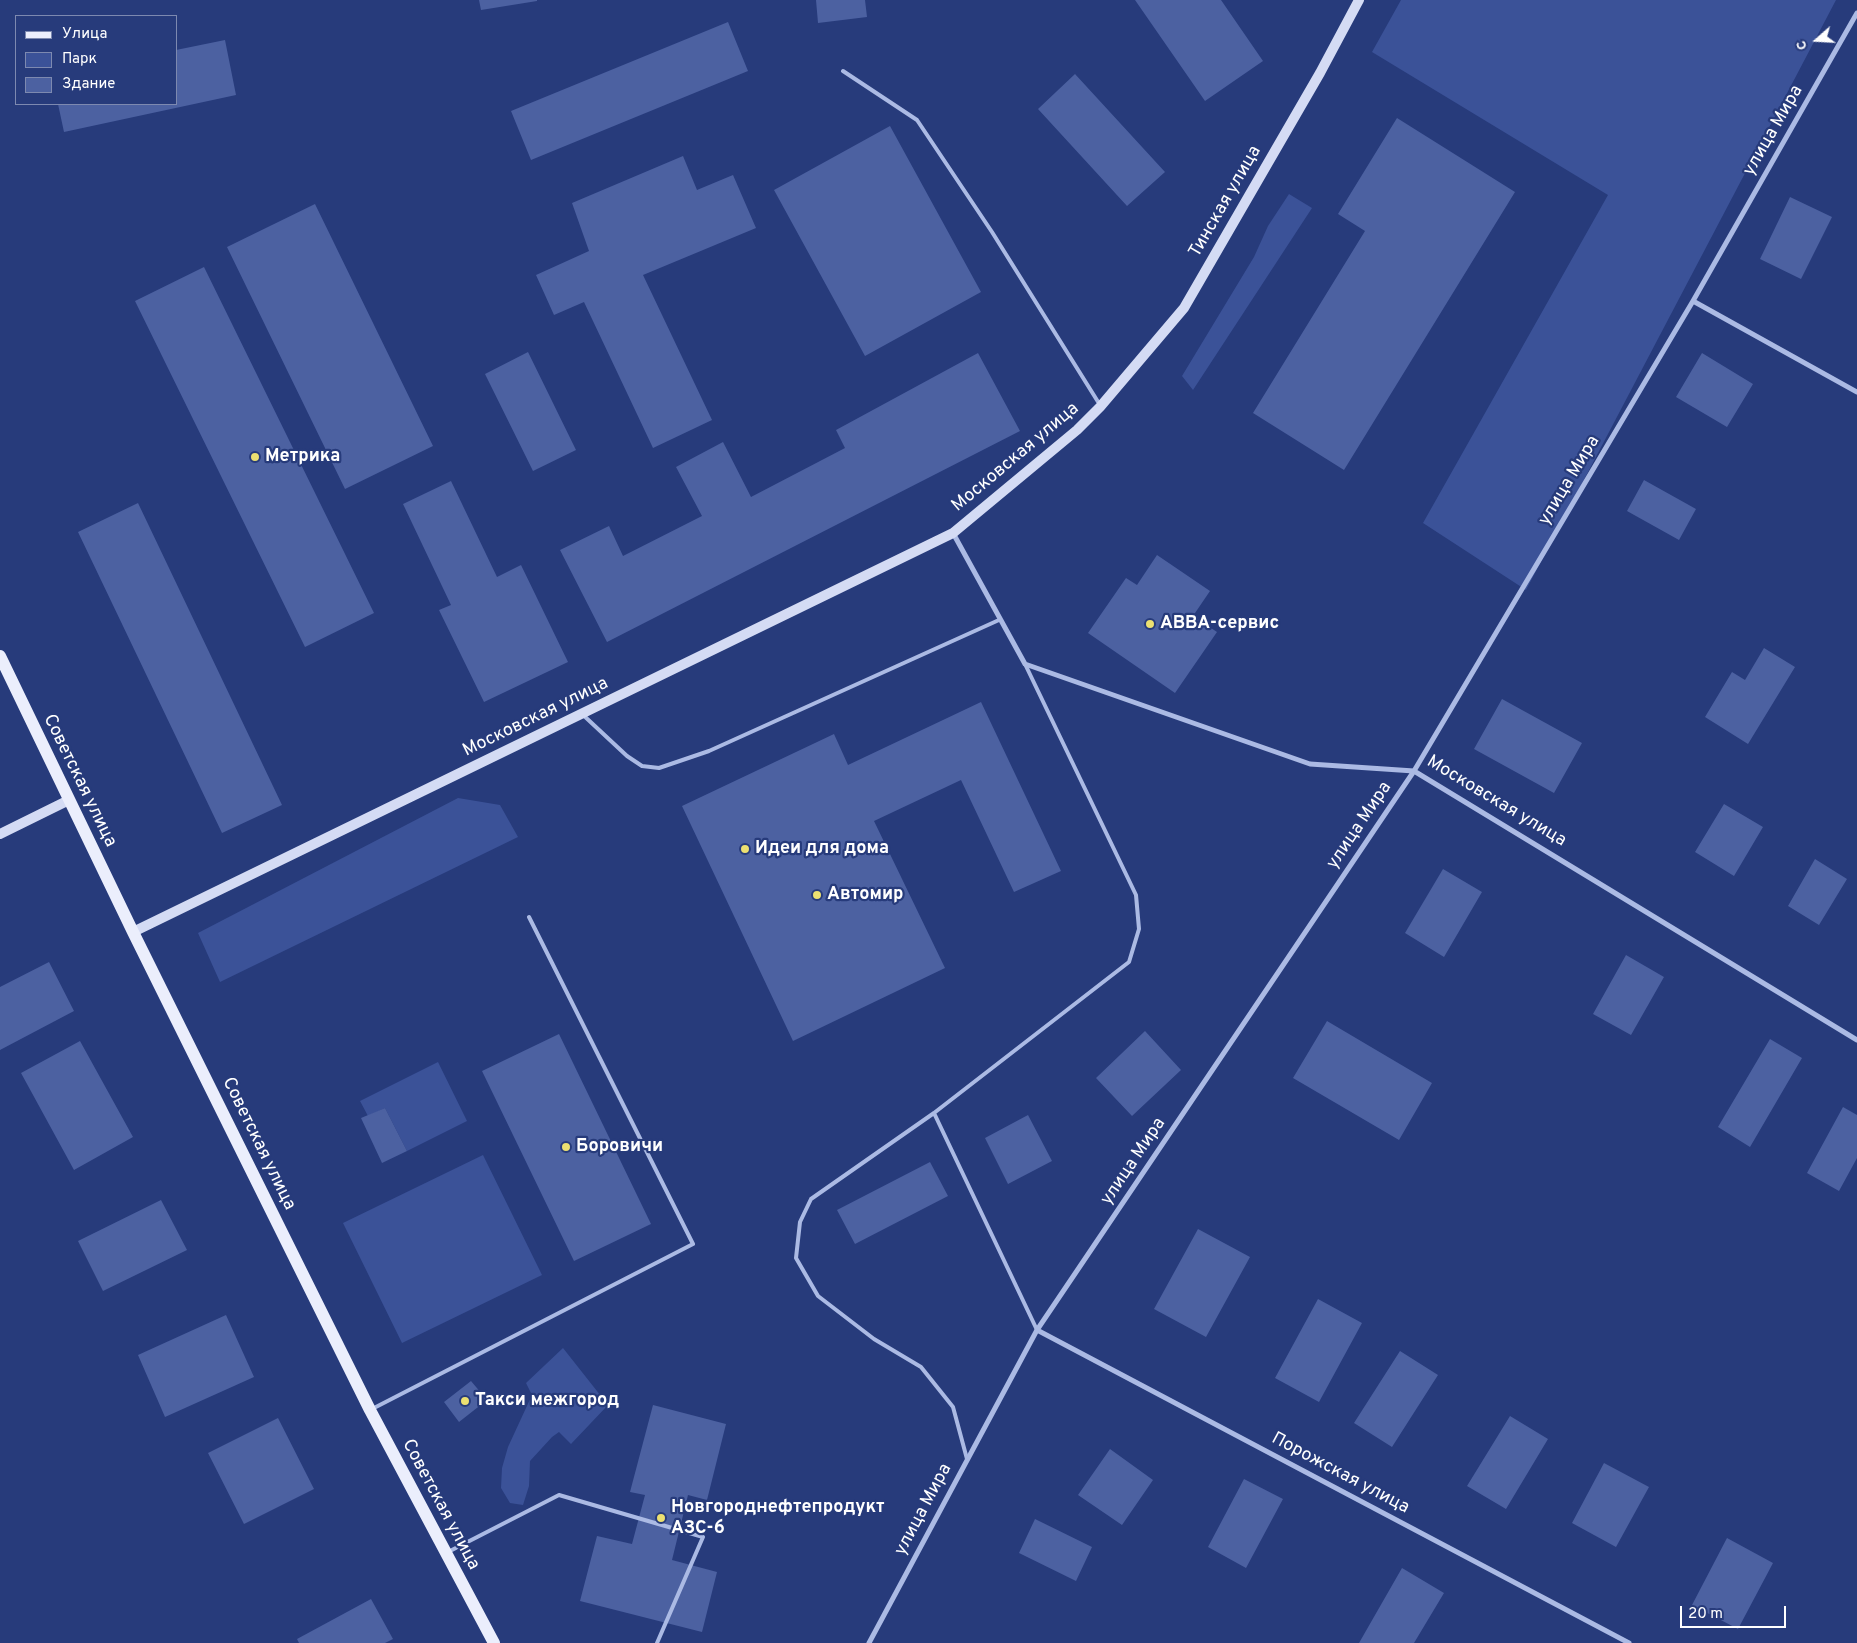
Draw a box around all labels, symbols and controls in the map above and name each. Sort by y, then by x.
legend [15,15,178,105]
north arrow [1792,15,1842,65]
text: Улица [62,25,107,44]
text: С [1793,38,1812,52]
text: Парк [62,50,97,69]
text: Здание [62,75,115,94]
street label: улица Мира [1739,82,1809,180]
street label: Тинская улица [1185,142,1267,262]
street label: Московская улица [948,399,1084,517]
street label: улица Мира [1535,432,1605,530]
place label: Метрика [265,446,340,468]
marker: Метрика [249,451,261,463]
place label: АВВА-сервис [1160,613,1279,635]
marker: АВВА-сервис [1144,618,1156,630]
street label: Московская улица [460,673,612,763]
street label: Советская улица [38,711,120,851]
street label: Московская улица [1422,752,1570,852]
street label: улица Мира [1323,778,1397,874]
place label: Идеи для дома [755,838,889,860]
marker: Идеи для дома [739,843,751,855]
place label: Автомир [827,884,903,906]
marker: Автомир [811,889,823,901]
street label: Советская улица [217,1074,299,1214]
street label: улица Мира [1097,1114,1171,1210]
place label: Боровичи [576,1136,663,1158]
marker: Боровичи [560,1141,572,1153]
place label: Такси межгород [475,1390,619,1412]
marker: Такси межгород [459,1395,471,1407]
street label: Порожская улица [1267,1429,1413,1519]
street label: Советская улица [396,1436,484,1574]
street label: улица Мира [891,1460,957,1560]
place label: Новгороднефтепродукт АЗС-6 [671,1497,884,1540]
marker: Новгороднефтепродукт АЗС-6 [655,1512,667,1524]
scale bar [1682,1596,1788,1628]
text: 20 m [1688,1605,1723,1624]

